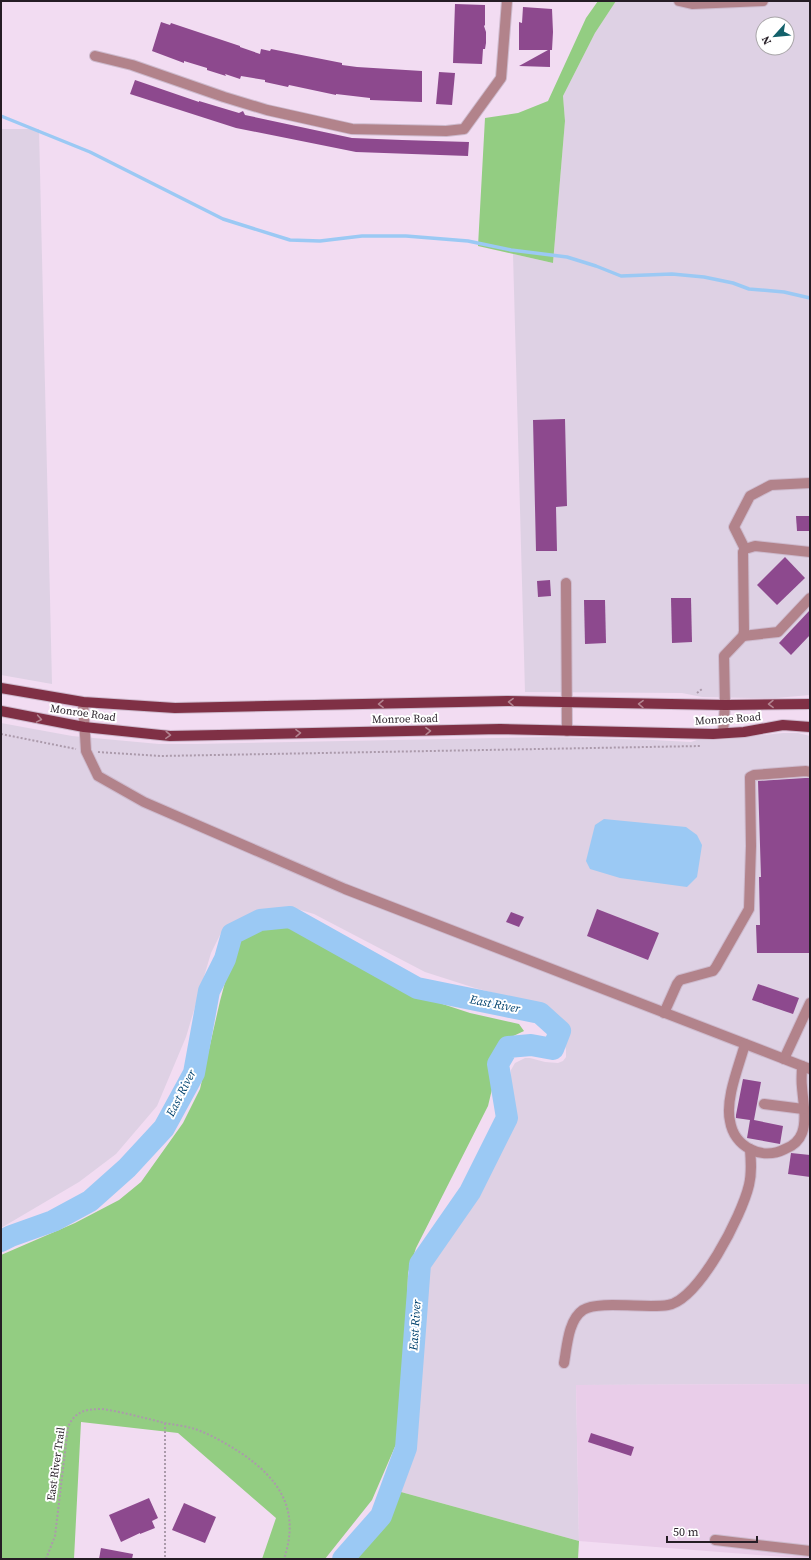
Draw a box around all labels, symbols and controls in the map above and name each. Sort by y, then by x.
north arrow [755,16,795,56]
text: N [758,33,775,47]
one-way arrow [508,698,514,706]
one-way arrow [378,700,384,708]
one-way arrow [638,700,644,708]
one-way arrow [768,700,774,709]
street label: Monroe Road [49,701,118,725]
street label: Monroe Road [695,709,762,729]
street label: Monroe Road [372,711,439,727]
one-way arrow [36,714,42,723]
one-way arrow [425,726,431,735]
one-way arrow [295,729,301,737]
one-way arrow [165,731,171,739]
water label: East River [467,991,523,1017]
water label: East River [162,1066,200,1120]
water label: East River [405,1298,425,1352]
street label: East River Trail [43,1426,69,1502]
scale bar [667,1518,757,1544]
text: 50 m [673,1524,699,1540]

